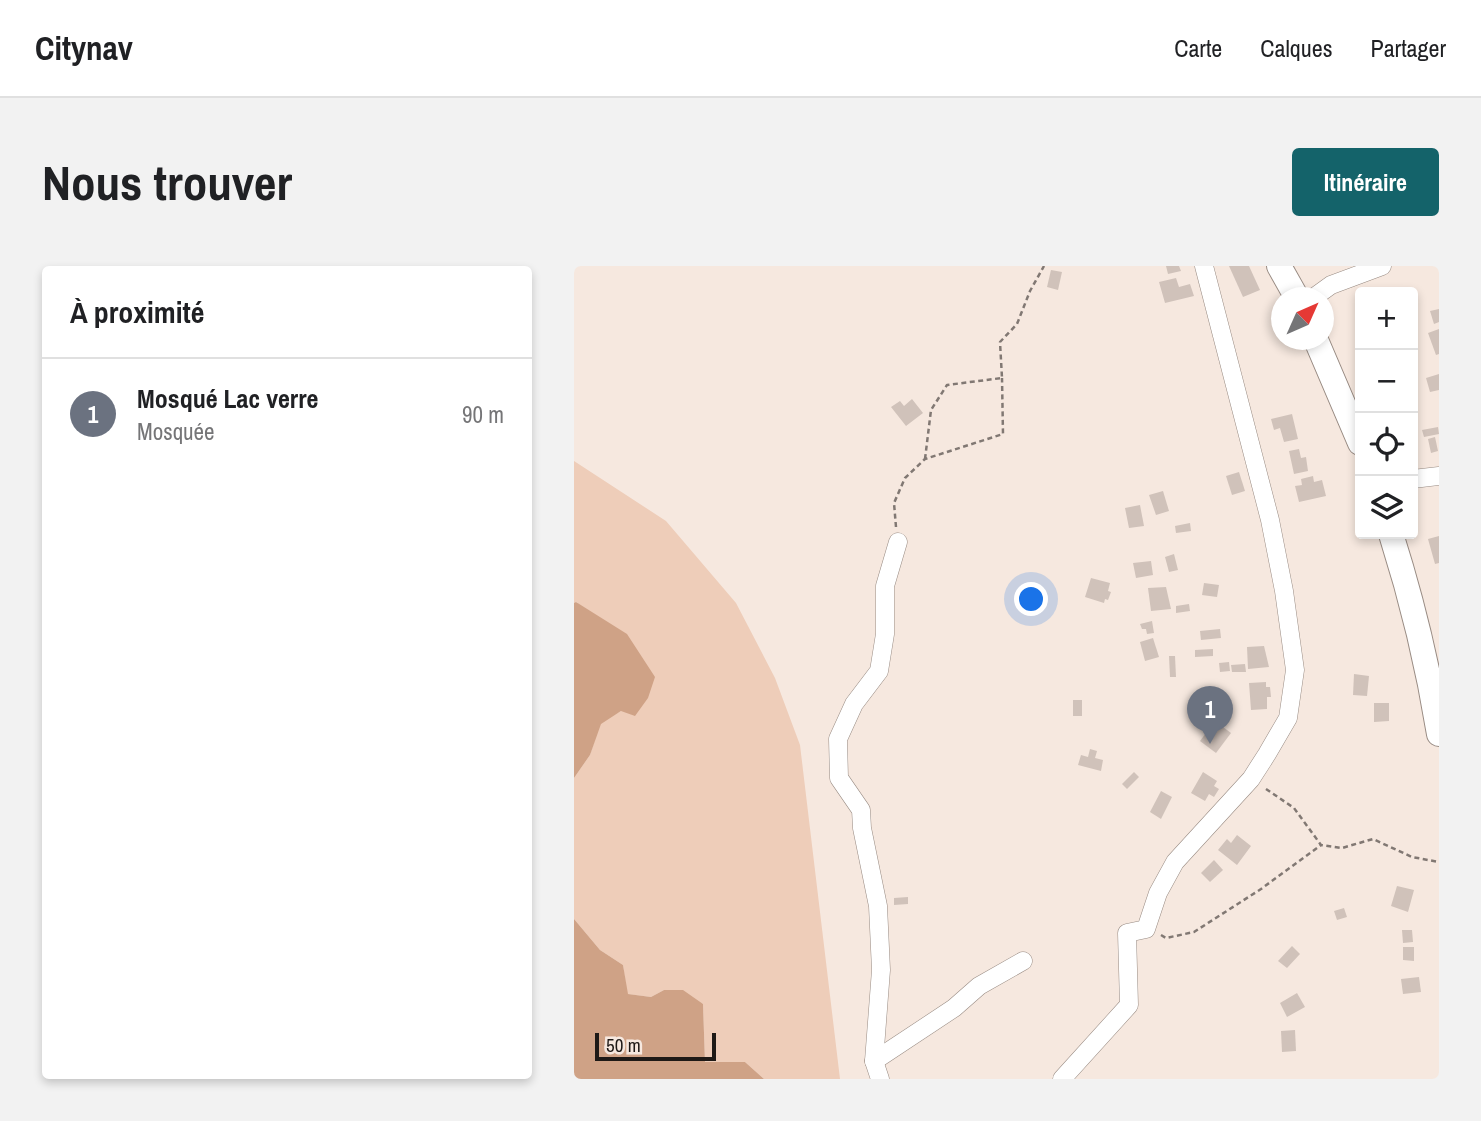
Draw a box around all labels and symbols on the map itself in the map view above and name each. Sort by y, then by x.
north arrow [1271,287,1334,350]
your location [1014,582,1048,616]
pin: 1 [1187,686,1233,744]
scale bar [595,1030,716,1062]

